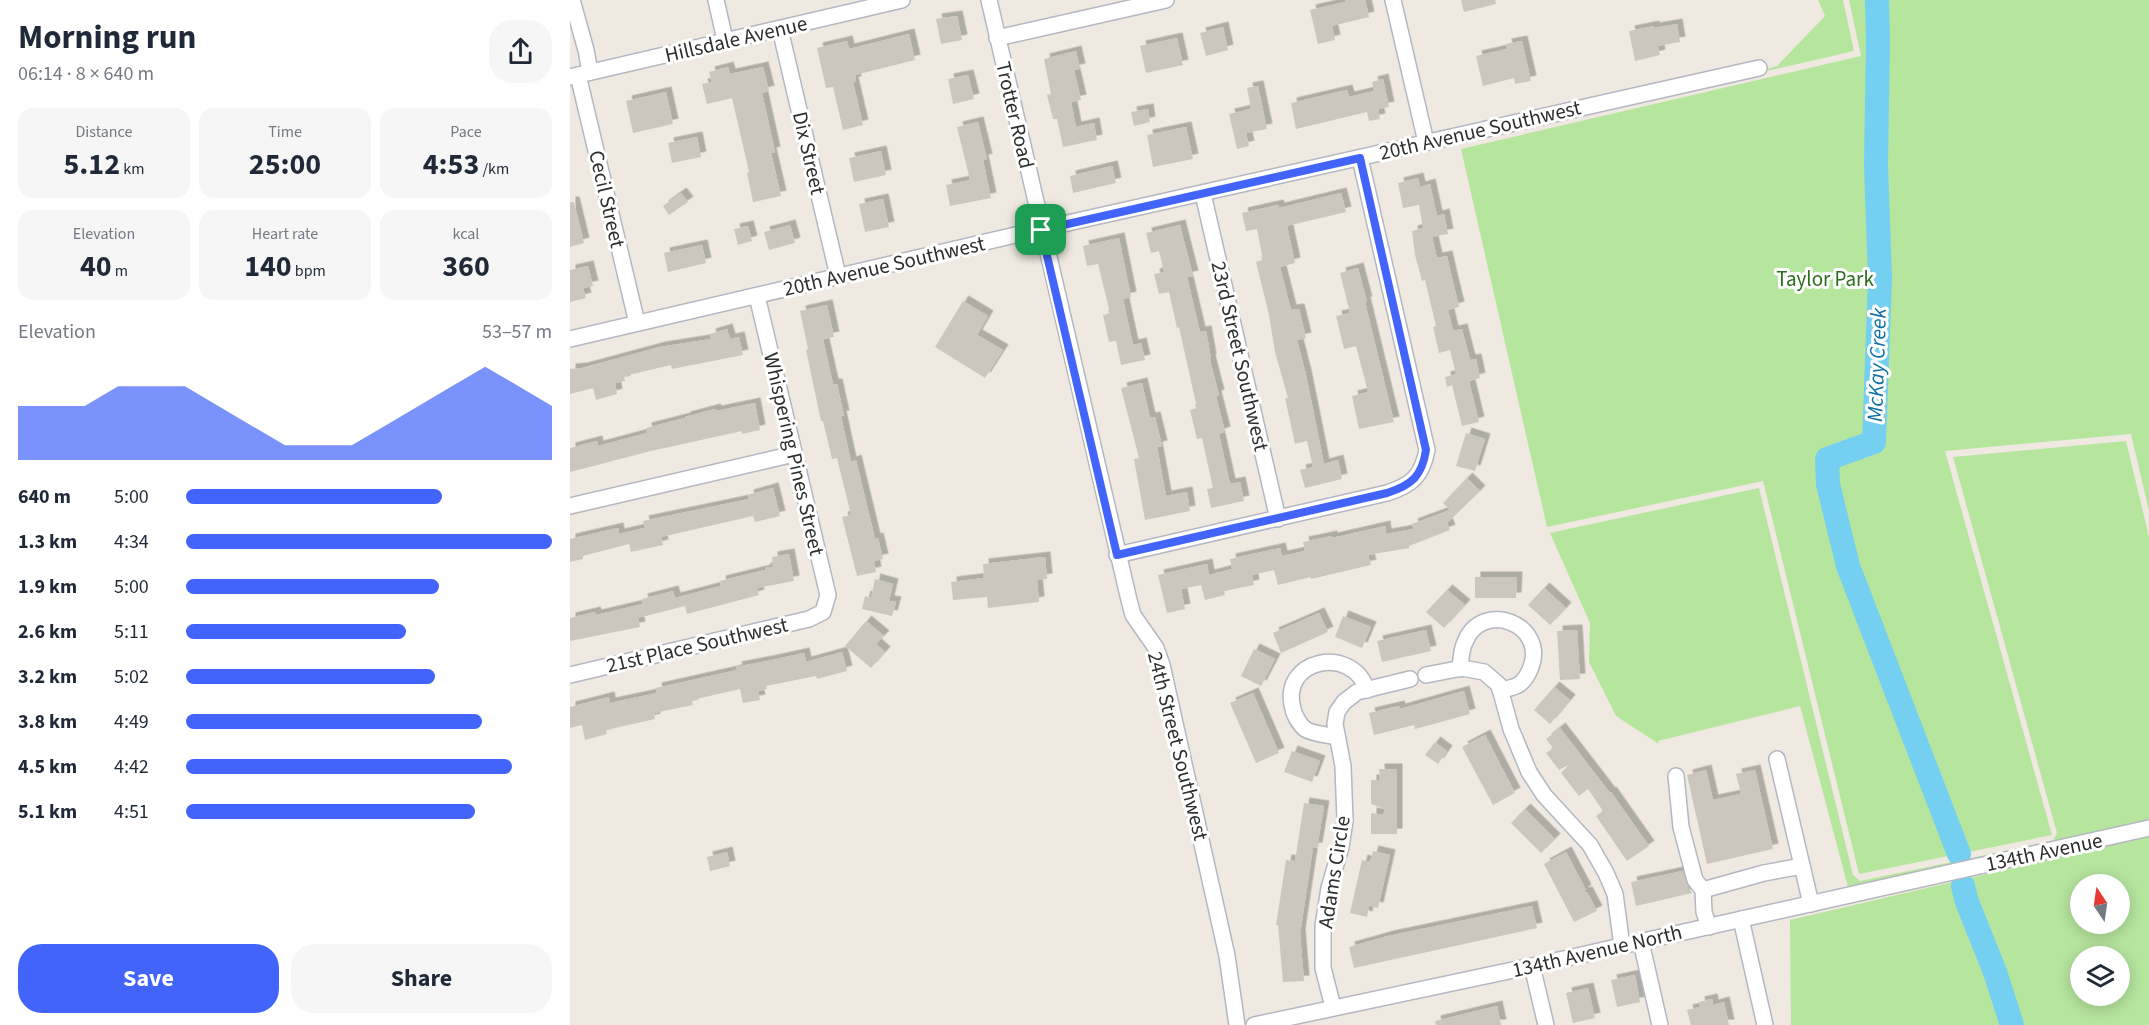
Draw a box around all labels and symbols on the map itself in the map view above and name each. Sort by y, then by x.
street label: Hillsdale Avenue [662,8,810,70]
street label: Trotter Road [988,59,1042,171]
street label: 20th Avenue Southwest [1376,92,1584,168]
street label: Dix Street [785,109,833,197]
street label: Cecil Street [581,147,633,251]
pin [1015,204,1066,255]
street label: 20th Avenue Southwest [780,228,988,304]
street label: 23rd Street Southwest [1204,258,1276,454]
park label: Taylor Park [1776,264,1874,294]
water label: McKay Creek [1859,307,1895,423]
street label: Whispering Pines Street [756,350,832,558]
street label: 21st Place Southwest [603,610,791,680]
street label: 24th Street Southwest [1140,648,1216,844]
street label: Adams Circle [1310,814,1358,930]
street label: 134th Avenue [1983,825,2105,879]
north arrow [2070,874,2130,934]
street label: 134th Avenue North [1509,917,1685,985]

